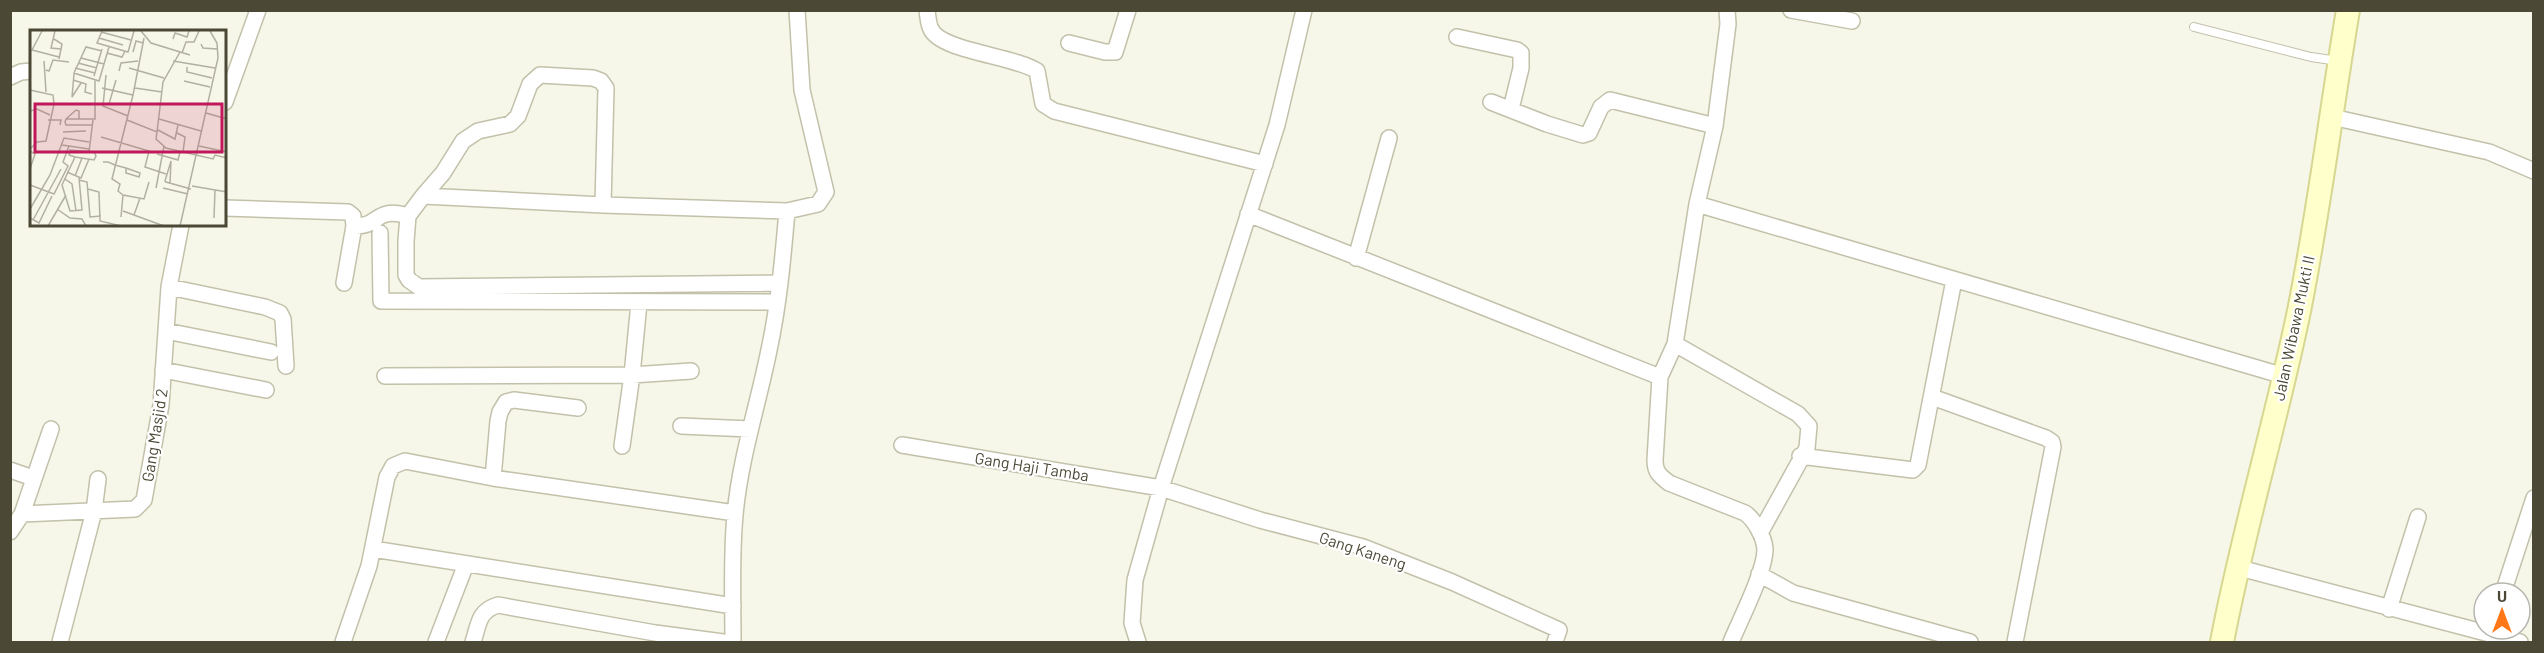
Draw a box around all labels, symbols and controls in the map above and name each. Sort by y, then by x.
inset map [30,30,226,226]
street label: Jalan Wibawa Mukti II [2268,254,2318,402]
street label: Gang Masjid 2 [137,387,171,483]
street label: Gang Haji Tamba [974,448,1090,484]
street label: Gang Kaneng [1317,527,1409,573]
north arrow [2472,581,2532,641]
text: U [2497,586,2507,605]

